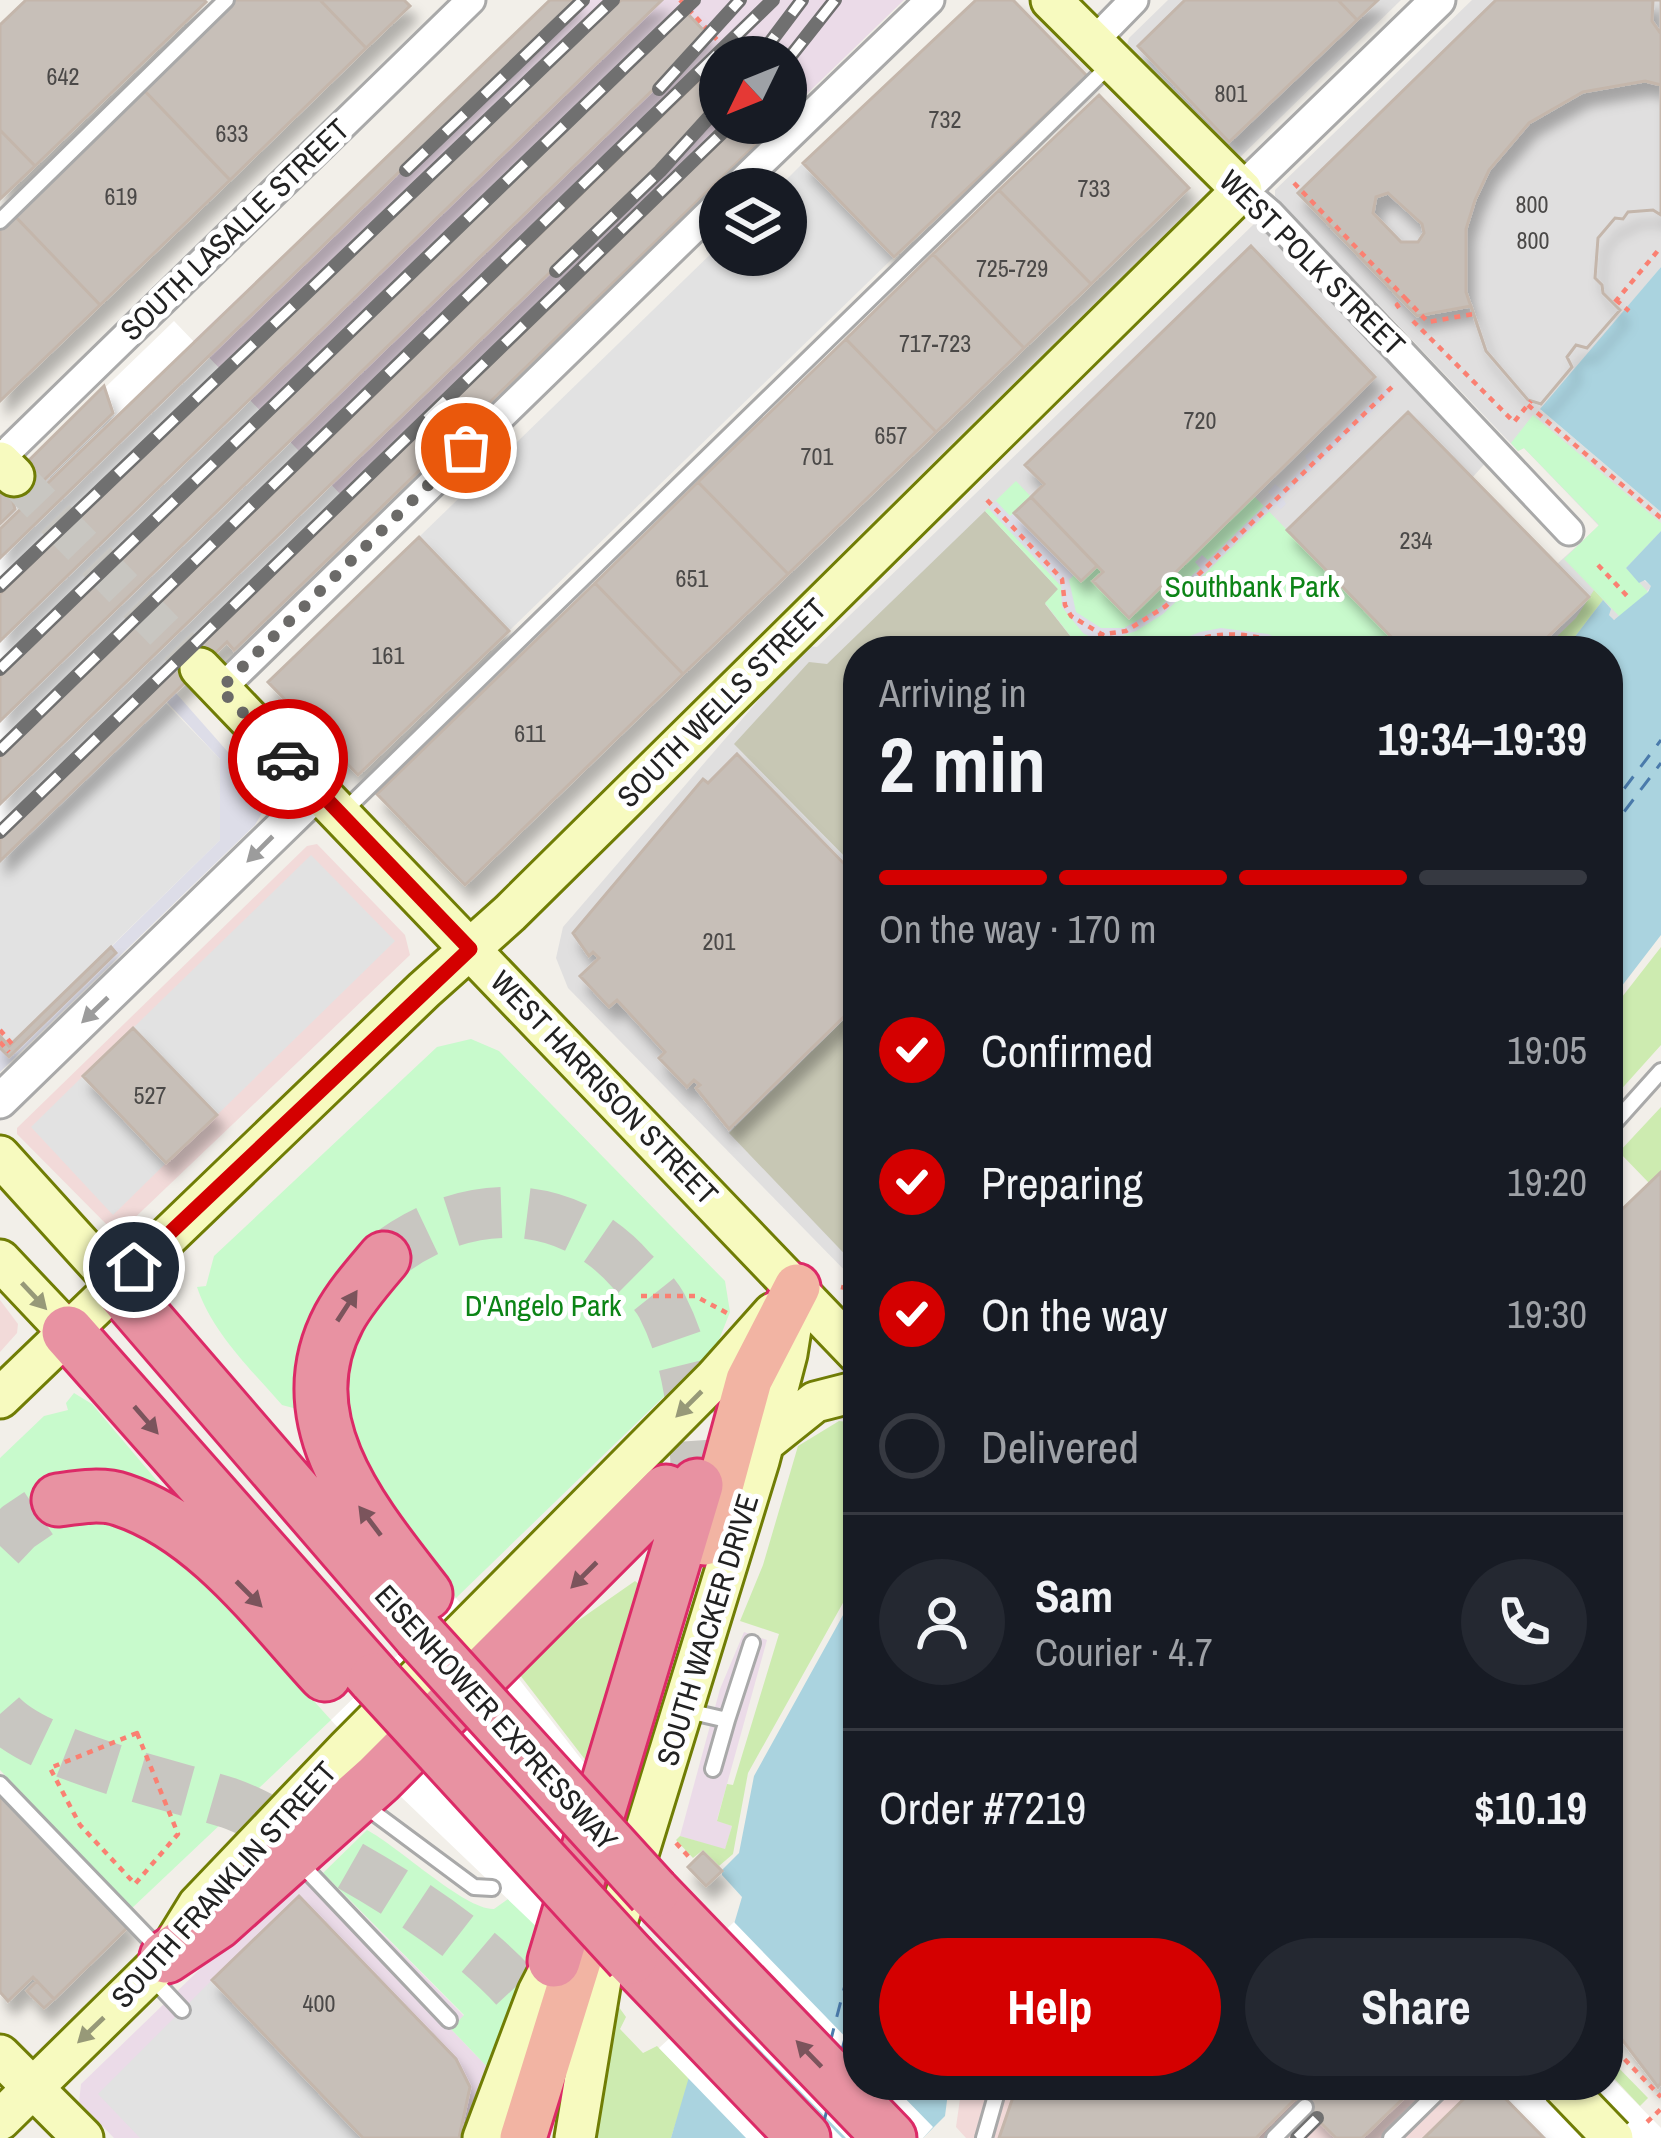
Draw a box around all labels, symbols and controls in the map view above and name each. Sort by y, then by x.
north arrow [699,36,807,144]
map controls [699,36,807,276]
house number: 642 [47,60,79,92]
house number: 801 [1215,77,1247,109]
house number: 732 [929,103,961,135]
street label: SOUTH LASALLE STREET [111,109,357,349]
house number: 633 [216,117,248,149]
street label: WEST POLK STREET [1211,161,1414,364]
button: layers [699,168,807,276]
house number: 733 [1078,172,1110,204]
house number: 619 [105,180,137,212]
house number: 800 [1516,188,1548,220]
house number: 800 [1517,224,1549,256]
house number: 725-729 [976,252,1048,284]
house number: 717-723 [899,327,971,359]
pin [415,397,517,499]
house number: 720 [1184,404,1216,436]
icon: bag [433,415,499,481]
house number: 657 [875,419,907,451]
house number: 701 [801,440,833,472]
house number: 234 [1400,524,1432,556]
house number: 651 [676,562,708,594]
park label: Southbank Park [1164,566,1340,606]
street label: SOUTH WELLS STREET [608,589,835,816]
house number: 161 [372,639,404,671]
text: Arriving in [879,667,1027,719]
courier [228,699,348,819]
text: 19:34–19:39 [1378,708,1587,769]
text: 2 min [879,711,1046,816]
house number: 611 [514,717,546,749]
icon: car [255,726,321,792]
one-way arrow [246,835,275,863]
text: On the way · 170 m [879,903,1156,955]
house number: 201 [703,925,735,957]
street label: WEST HARRISON STREET [482,961,727,1213]
one-way arrow [80,995,109,1023]
icon: check [879,1017,945,1083]
text: Confirmed [981,1020,1153,1081]
text: 19:05 [1507,1024,1587,1076]
house number: 527 [134,1079,166,1111]
icon: check [879,1149,945,1215]
text: Preparing [981,1152,1143,1213]
text: 19:20 [1507,1156,1587,1208]
pin [83,1216,185,1318]
icon: home [101,1234,167,1300]
icon: check [879,1281,945,1347]
one-way arrow [20,1282,47,1311]
text: On the way [981,1284,1168,1345]
park label: D'Angelo Park [465,1285,622,1325]
text: 19:30 [1507,1288,1587,1340]
one-way arrow [336,1290,358,1323]
one-way arrow [676,1389,704,1418]
one-way arrow [132,1405,159,1435]
text: Delivered [981,1416,1139,1477]
street label: SOUTH WACKER DRIVE [647,1489,767,1770]
one-way arrow [359,1505,383,1536]
button: person [879,1559,1005,1685]
button: phone [1461,1559,1587,1685]
one-way arrow [570,1561,599,1589]
text: Sam [1035,1565,1113,1626]
street label: EISENHOWER EXPRESSWAY [367,1576,627,1859]
one-way arrow [235,1579,263,1608]
text: Courier · 4.7 [1035,1626,1213,1678]
street label: SOUTH FRANKLIN STREET [102,1753,345,2016]
text: Order #7219 [879,1777,1086,1838]
text: $10.19 [1474,1777,1587,1838]
button: Help [879,1938,1221,2076]
button: Share [1245,1938,1587,2076]
house number: 400 [303,1987,335,2019]
one-way arrow [77,2016,106,2044]
one-way arrow [795,2040,823,2069]

